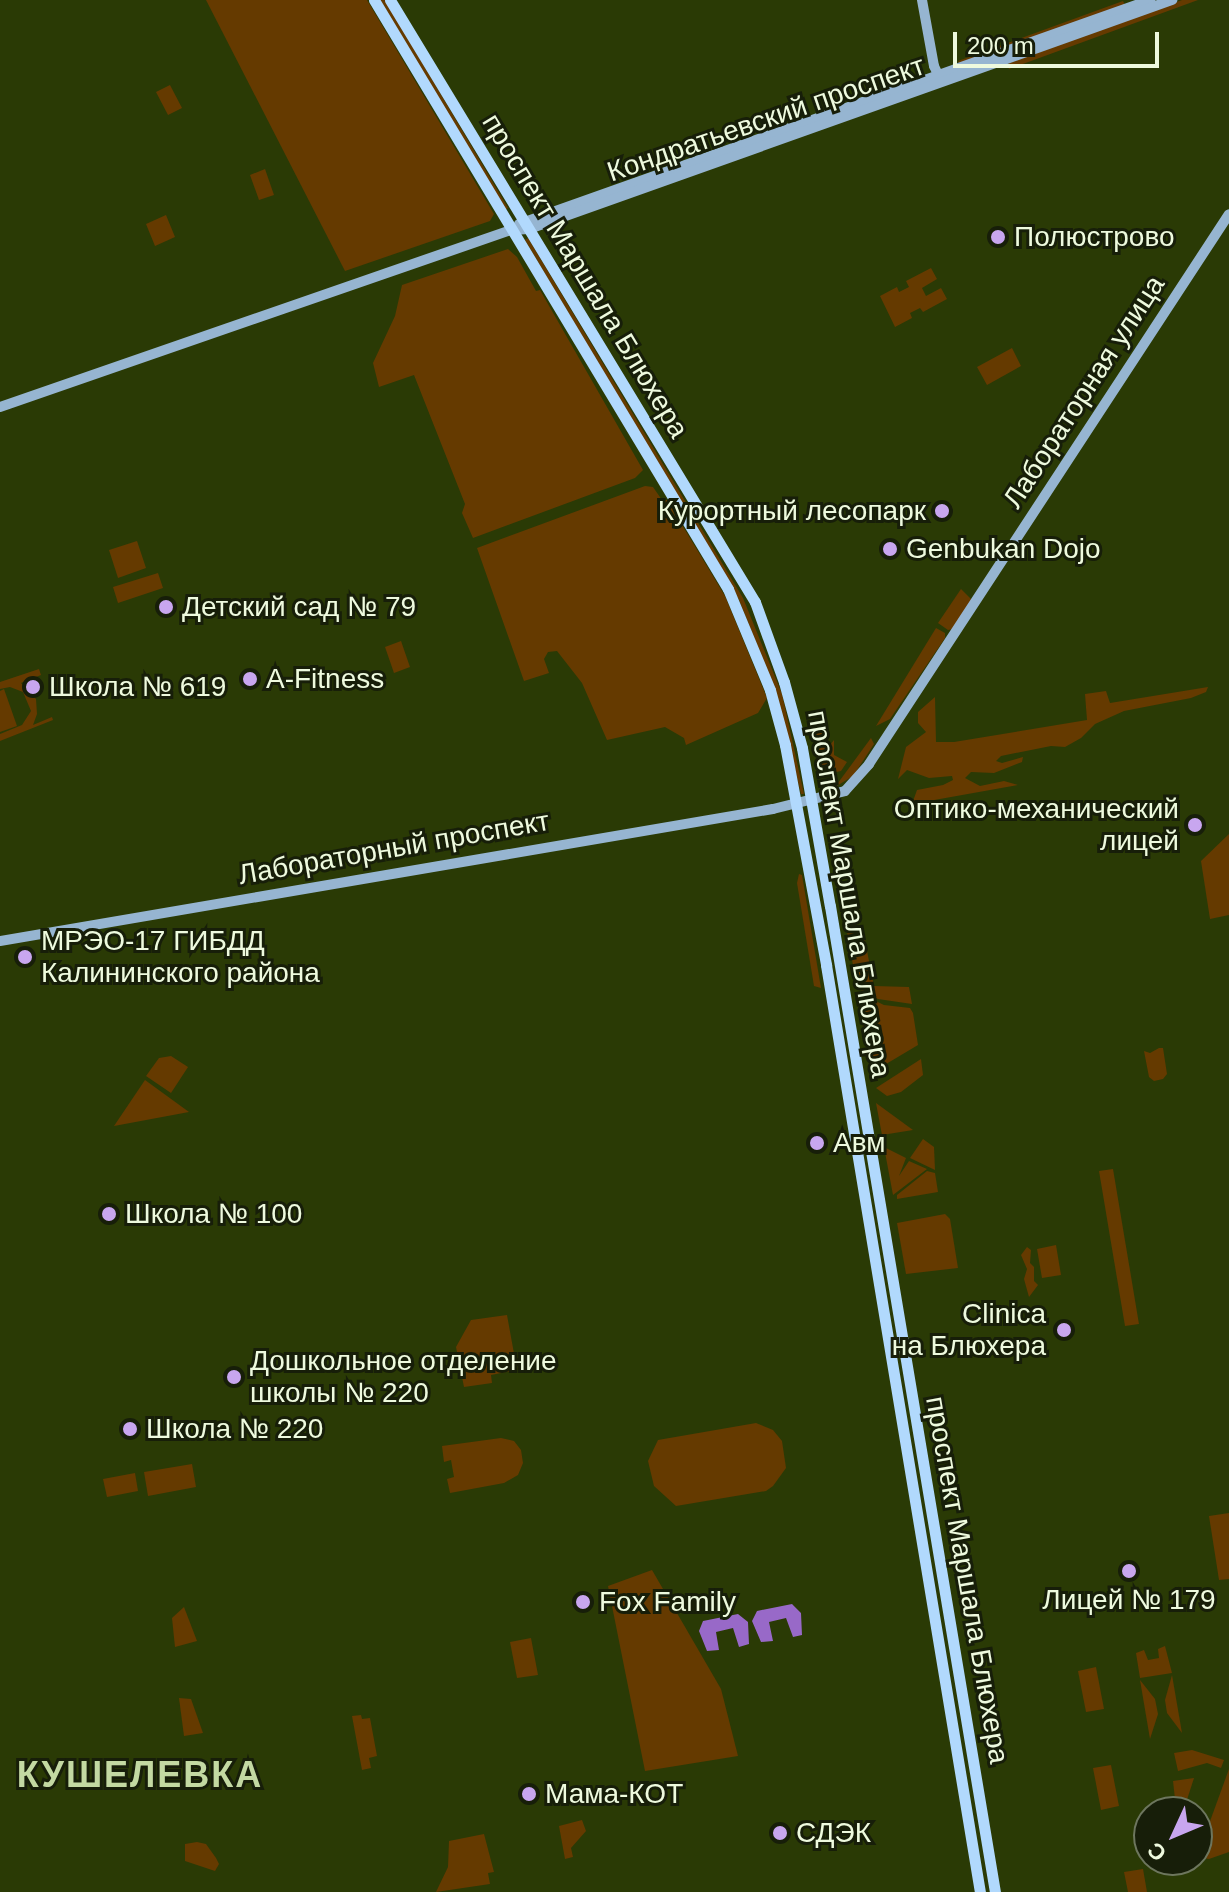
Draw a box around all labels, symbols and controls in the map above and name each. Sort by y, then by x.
scale bar [957,16,1163,66]
text: 200 m [967,32,1034,59]
street label: Кондратьевский проспект [603,49,929,189]
street label: проспект Маршала Блюхера [475,108,695,444]
place label: Полюстрово [1014,220,1175,254]
marker: Полюстрово [989,228,1007,246]
street label: Лабораторная улица [996,269,1172,515]
place label: Курортный лесопарк [658,494,926,528]
marker: Курортный лесопарк [933,502,951,520]
place label: Genbukan Dojo [906,532,1101,566]
marker: Genbukan Dojo [881,540,899,558]
place label: Детский сад № 79 [182,590,416,624]
marker: Детский сад № 79 [157,598,175,616]
place label: A-Fitness [266,662,384,696]
place label: Школа № 619 [49,670,226,704]
marker: A-Fitness [241,670,259,688]
marker: Школа № 619 [24,678,42,696]
street label: проспект Маршала Блюхера [800,708,898,1080]
place label: Оптико-механический лицей [894,792,1179,858]
street label: Лабораторный проспект [236,804,552,892]
marker: Оптико-механический лицей [1186,816,1204,834]
place label: МРЭО-17 ГИБДД Калининского района [41,924,320,990]
marker: МРЭО-17 ГИБДД Калининского района [16,948,34,966]
place label: Авм [833,1126,885,1160]
marker: Авм [808,1134,826,1152]
place label: Школа № 100 [125,1197,302,1231]
marker: Школа № 100 [100,1205,118,1223]
place label: Clinica на Блюхера [892,1297,1046,1363]
marker: Clinica на Блюхера [1053,1319,1075,1341]
place label: Дошкольное отделение школы № 220 [250,1344,557,1410]
marker: Дошкольное отделение школы № 220 [225,1368,243,1386]
street label: проспект Маршала Блюхера [918,1394,1016,1766]
place label: Школа № 220 [146,1412,323,1446]
marker: Школа № 220 [121,1420,139,1438]
marker: Лицей № 179 [1120,1562,1138,1580]
place label: Лицей № 179 [1042,1583,1216,1617]
place label: Fox Family [599,1585,736,1619]
marker: Fox Family [574,1593,592,1611]
district label: КУШЕЛЕВКА [17,1753,263,1797]
place label: Мама-КОТ [545,1777,683,1811]
marker: Мама-КОТ [520,1785,538,1803]
north arrow [1133,1796,1213,1876]
place label: СДЭК [796,1816,871,1850]
marker: СДЭК [771,1824,789,1842]
text: С [1142,1837,1171,1866]

